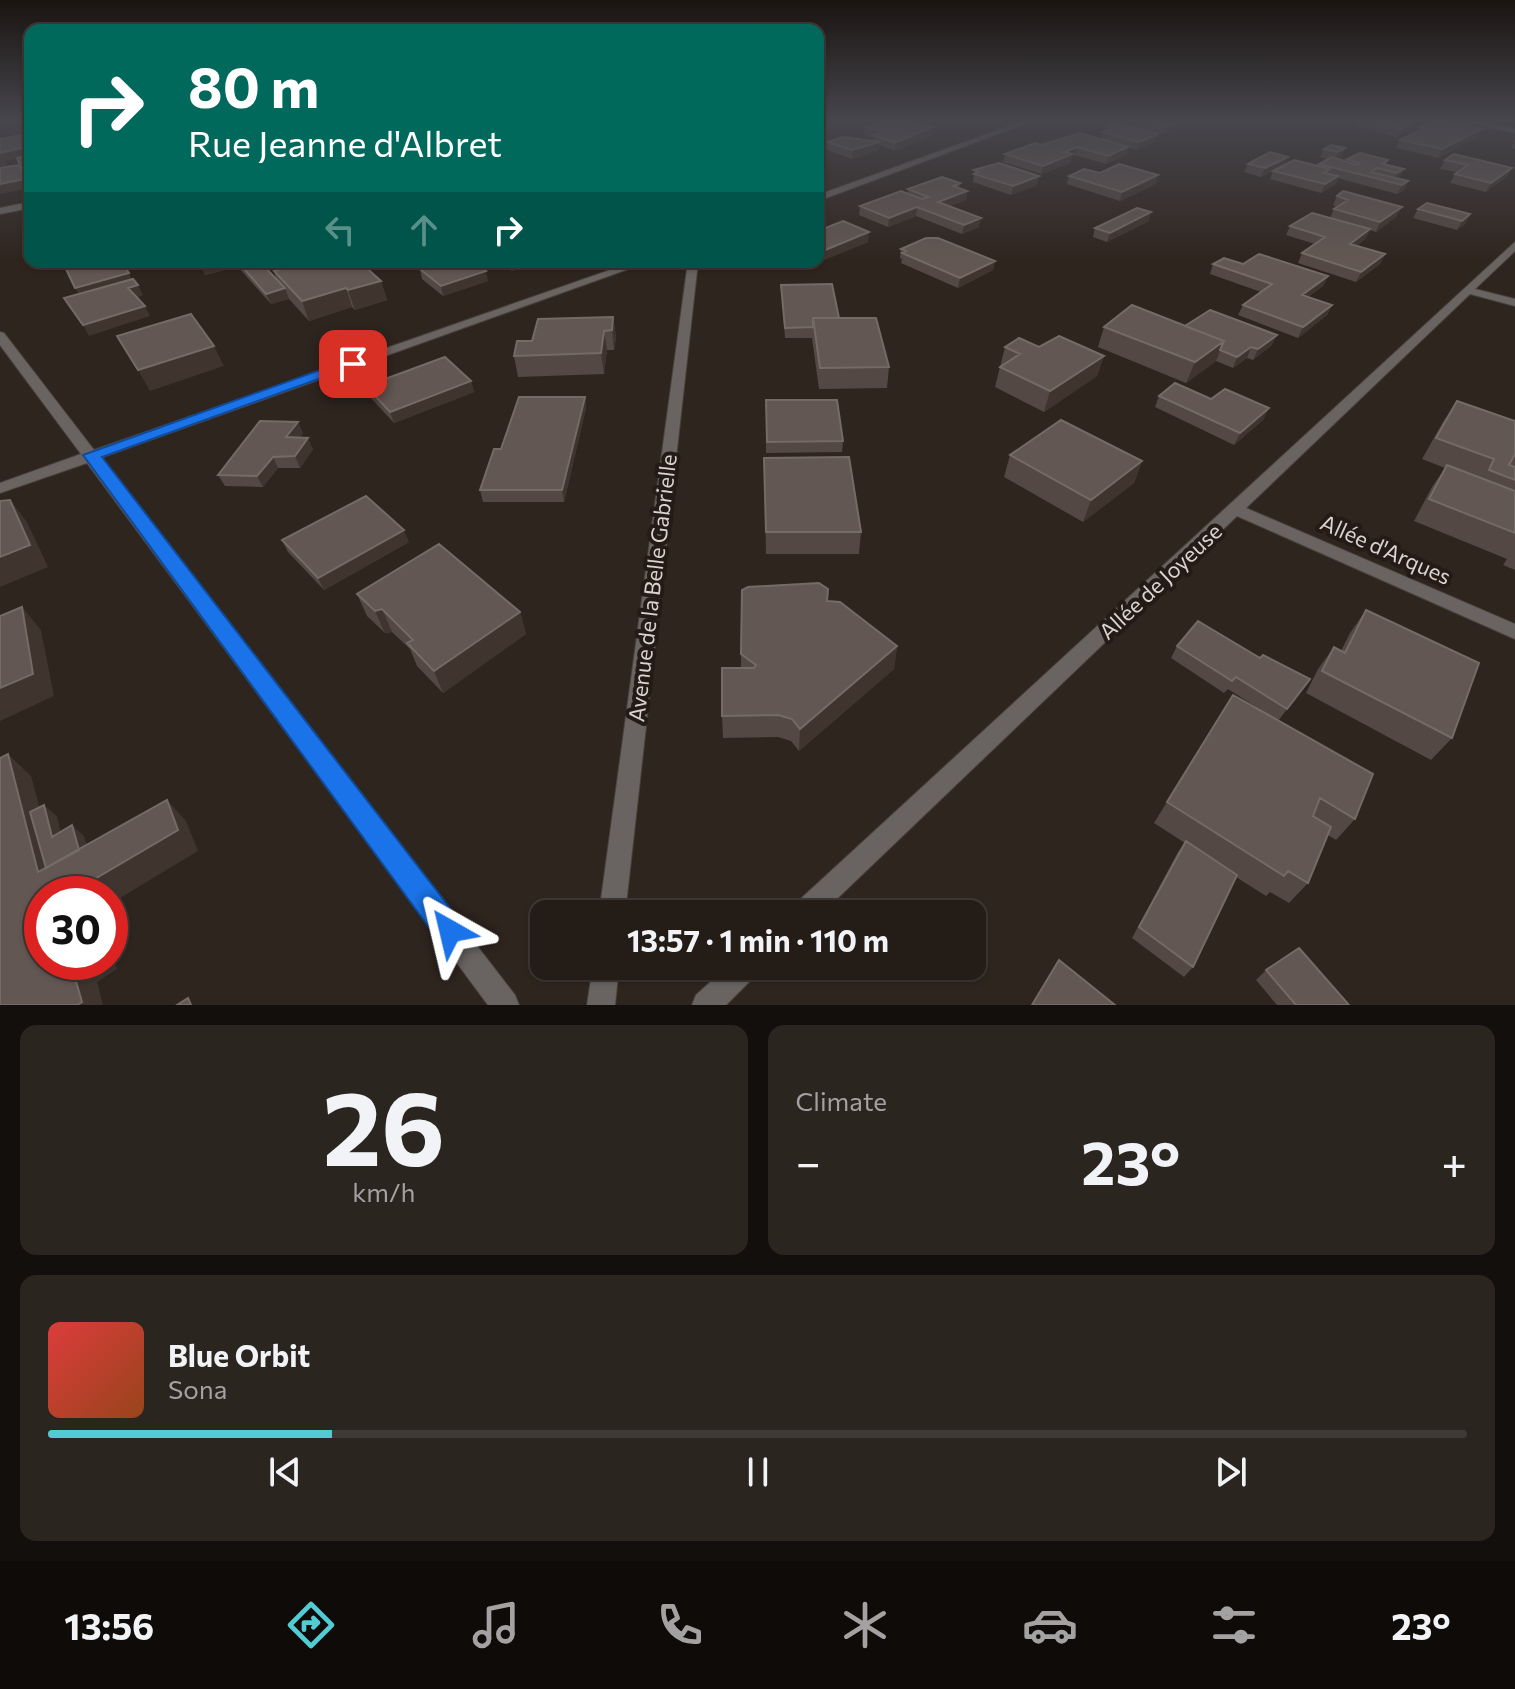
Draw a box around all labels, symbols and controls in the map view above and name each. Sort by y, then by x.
text: 80 m [188,51,319,120]
icon: right [56,56,160,160]
text: Rue Jeanne d'Albret [188,120,502,164]
icon: left [318,208,362,252]
icon: ahead [402,208,446,252]
icon: right [486,208,530,252]
pin [319,330,387,398]
icon: arrive [331,342,375,386]
street label: Avenue de la Belle Gabrielle [622,453,682,723]
street label: Allée d'Arques [1317,508,1455,590]
street label: Allée de Joyeuse [1093,517,1227,645]
speed limit sign: 30 [24,876,128,980]
position arrow [408,889,492,973]
text: 13:57 · 1 min · 110 m [627,921,889,958]
text: 26 [322,1060,445,1187]
text: Climate [796,1085,887,1116]
text: 23° [1081,1124,1180,1197]
text: − [796,1134,821,1188]
text: + [1441,1134,1467,1188]
text: km/h [352,1176,415,1207]
text: Blue Orbit [168,1336,310,1373]
text: Sona [168,1373,227,1404]
icon: previous [263,1450,307,1494]
icon: pause [736,1450,780,1494]
icon: next [1209,1450,1253,1494]
icon: directions [283,1597,339,1653]
icon: music [468,1597,524,1653]
icon: phone [652,1597,708,1653]
icon: climate [837,1597,893,1653]
icon: car [1022,1597,1078,1653]
icon: filters [1206,1597,1262,1653]
text: 13:56 [64,1603,154,1647]
text: 23° [1391,1603,1451,1647]

